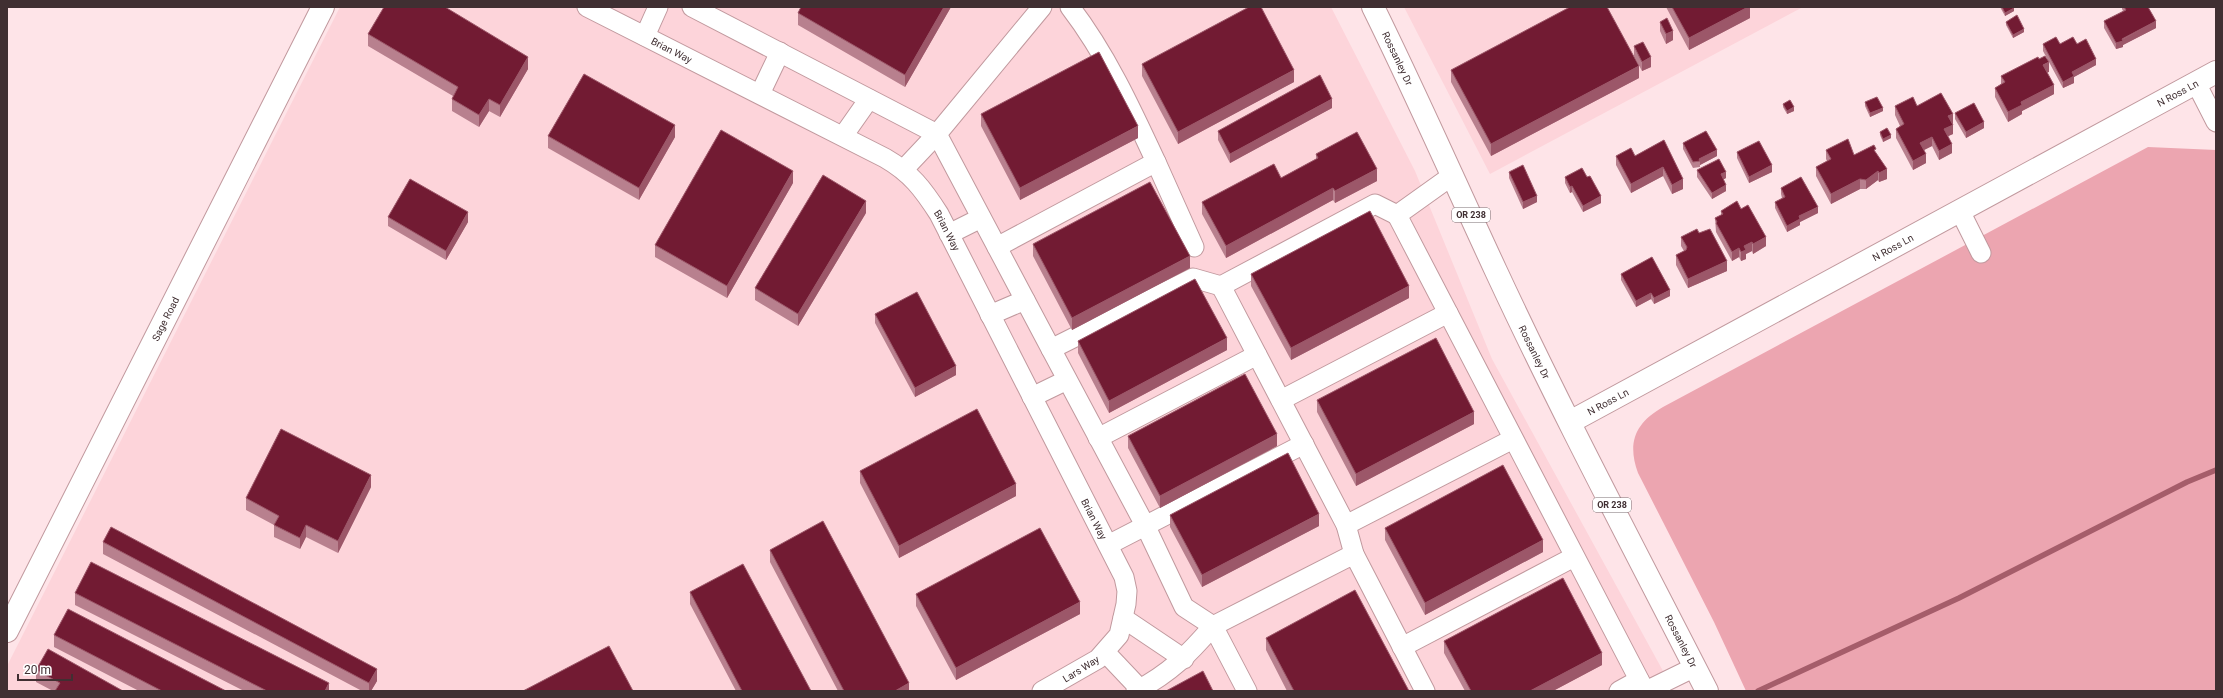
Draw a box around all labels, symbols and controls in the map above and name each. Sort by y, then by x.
street label: Rossanley Dr [1380,30,1415,87]
street label: Brian Way [649,35,694,65]
street label: N Ross Ln [2155,77,2200,108]
street label: Brian Way [932,208,962,253]
road number: OR 238 [1452,208,1490,222]
street label: N Ross Ln [1870,232,1915,263]
street label: Sage Road [149,295,181,343]
street label: Rossanley Dr [1517,323,1553,381]
street label: N Ross Ln [1585,386,1630,417]
street label: Brian Way [1079,497,1109,541]
road number: OR 238 [1593,498,1631,512]
street label: Rossanley Dr [1663,613,1700,670]
street label: Lars Way [1061,653,1101,684]
scale bar [18,656,72,682]
text: 20 m [24,663,51,677]

